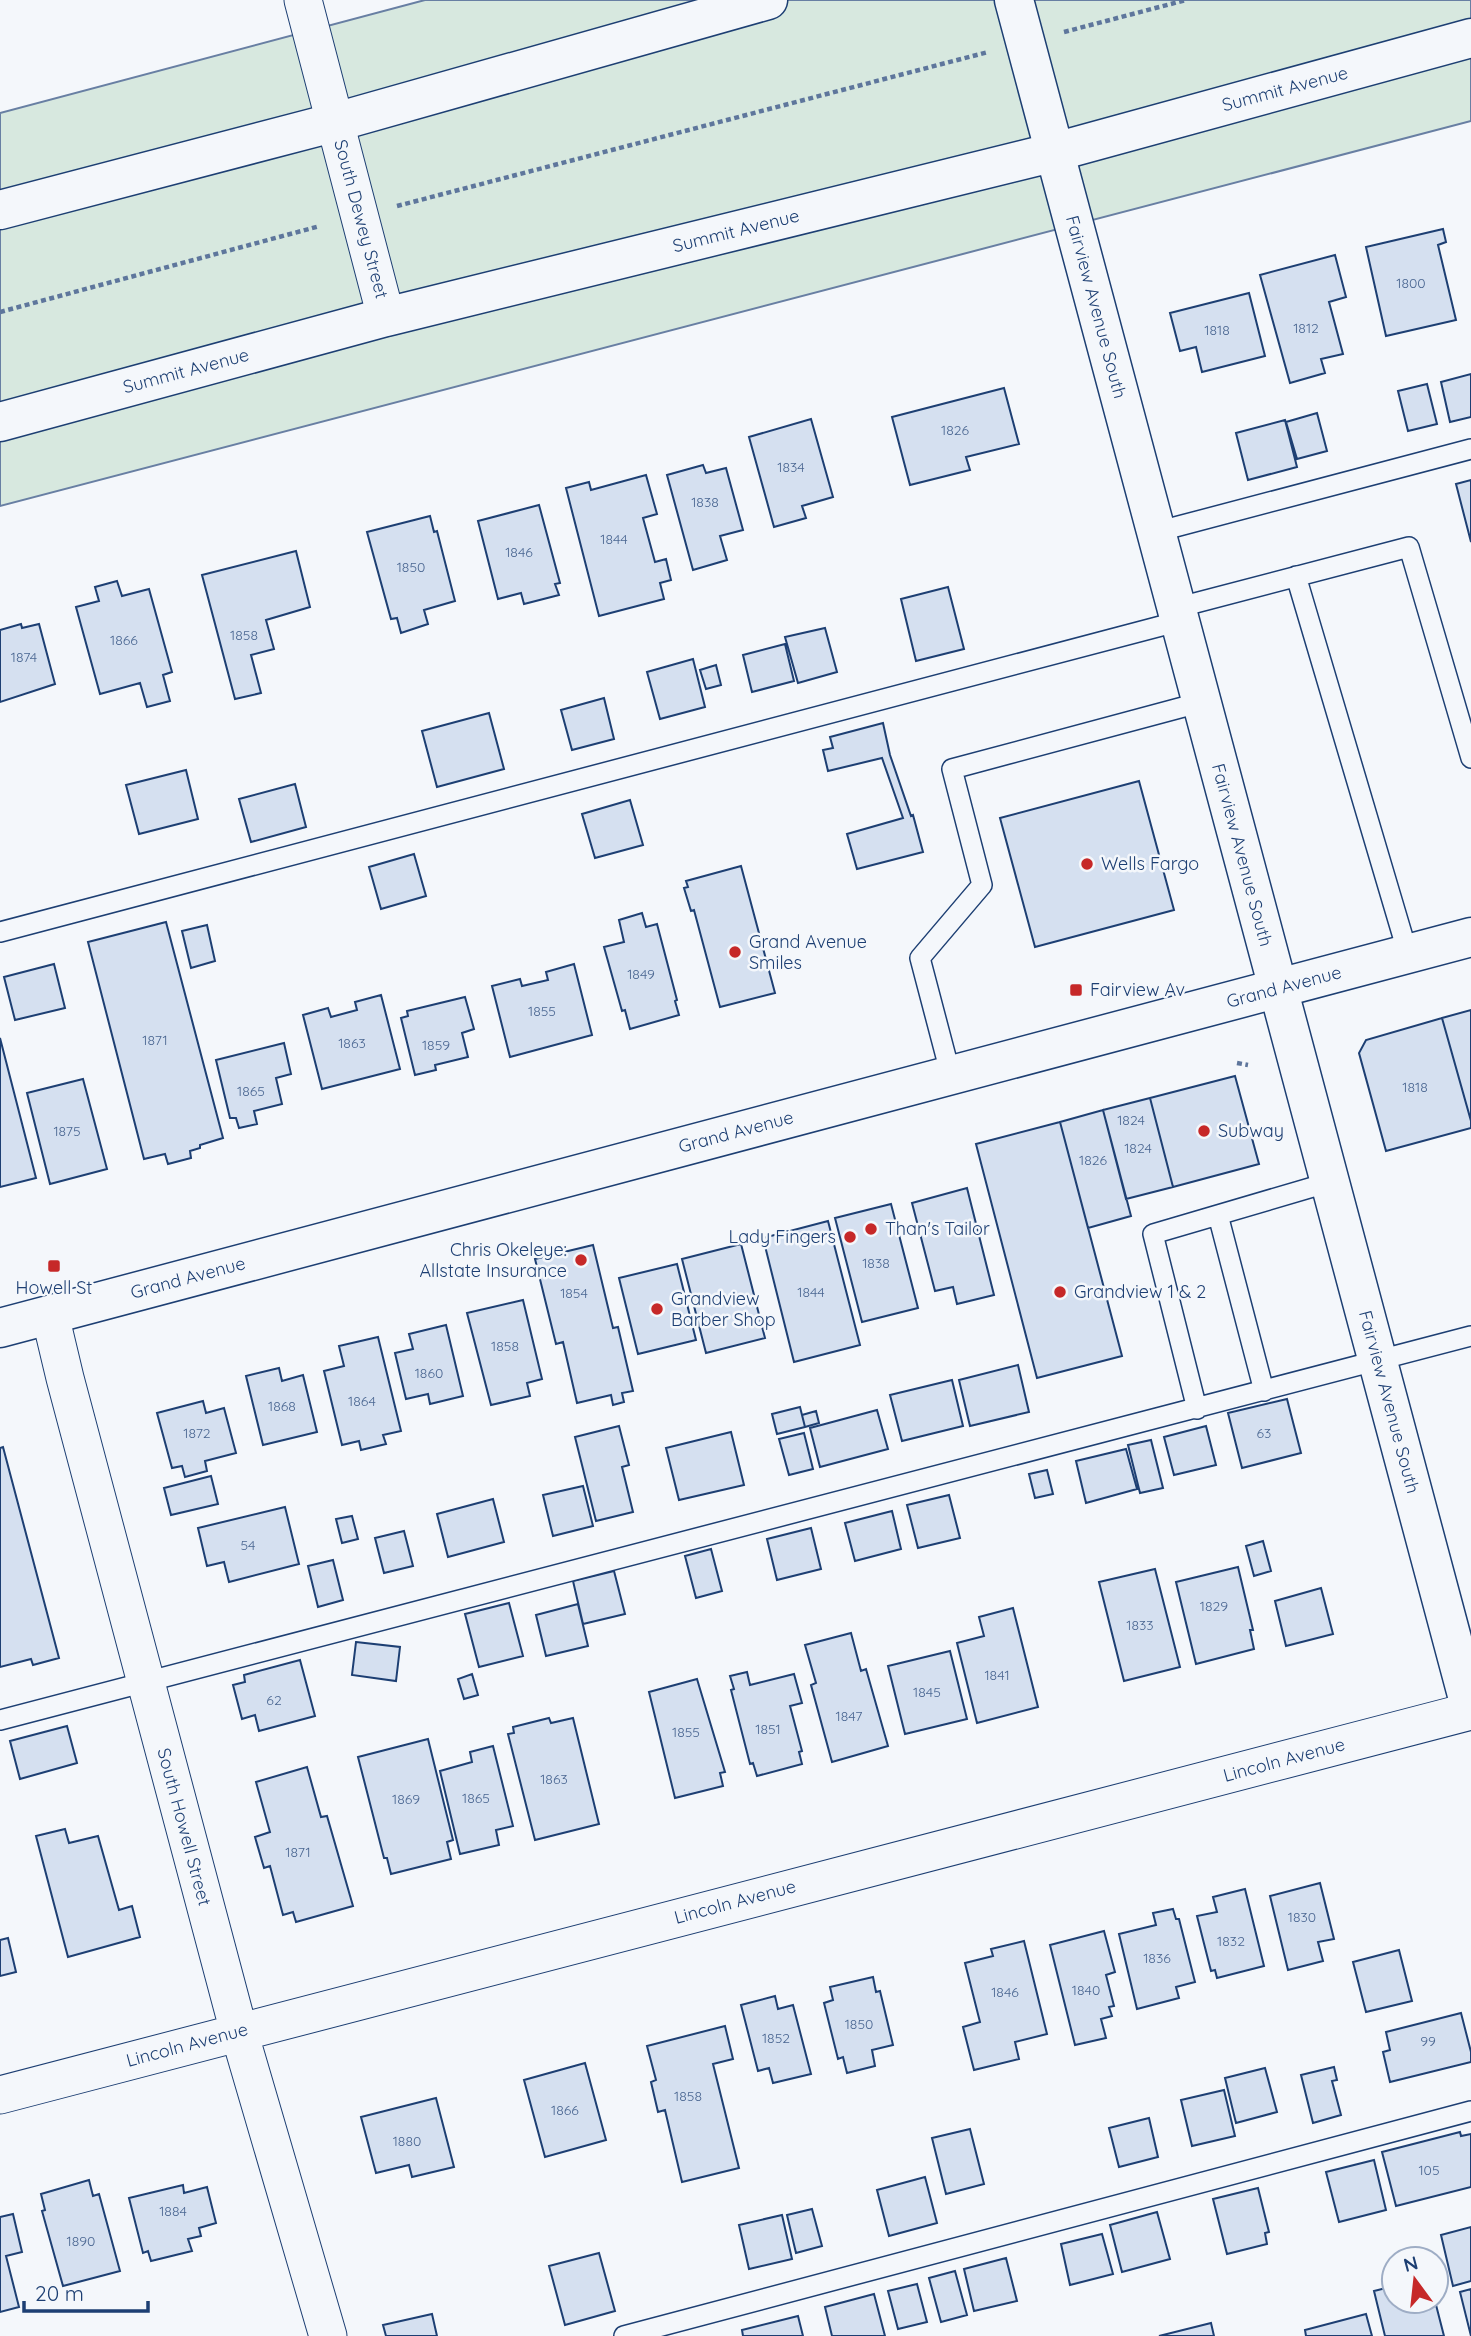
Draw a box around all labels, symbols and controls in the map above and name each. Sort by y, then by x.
street label: Summit Avenue [1219,61,1350,116]
street label: South Dewey Street [329,137,394,301]
street label: Summit Avenue [670,204,802,257]
street label: Fairview Avenue South [1061,213,1132,401]
house number: 1800 [1396,274,1426,292]
house number: 1812 [1293,319,1319,337]
house number: 1818 [1204,321,1230,339]
street label: Summit Avenue [120,343,251,398]
house number: 1826 [941,421,969,439]
house number: 1834 [777,458,805,476]
house number: 1838 [691,493,719,511]
house number: 1844 [600,530,628,548]
house number: 1846 [505,543,533,561]
house number: 1850 [397,558,425,576]
house number: 1858 [230,626,258,644]
house number: 1866 [110,631,138,649]
house number: 1874 [11,648,37,666]
street label: Fairview Avenue South [1207,761,1278,949]
place label: Wells Fargo [1101,852,1199,875]
marker: Wells Fargo [1079,856,1095,872]
place label: Grand Avenue Smiles [749,930,867,974]
marker: Grand Avenue Smiles [727,944,743,960]
street label: Grand Avenue [1224,960,1344,1013]
house number: 1849 [627,965,655,983]
place label: Fairview Av [1090,978,1185,1001]
marker: Fairview Av [1068,982,1084,998]
house number: 1855 [528,1002,556,1020]
house number: 1871 [142,1031,168,1049]
house number: 1863 [338,1034,366,1052]
house number: 1859 [422,1036,450,1054]
house number: 1818 [1402,1078,1428,1096]
house number: 1865 [237,1082,265,1100]
street label: Grand Avenue [676,1105,796,1158]
house number: 1824 [1117,1111,1145,1129]
place label: Subway [1218,1119,1284,1142]
house number: 1875 [53,1122,81,1140]
marker: Subway [1196,1123,1212,1139]
house number: 1824 [1124,1139,1152,1157]
house number: 1826 [1079,1151,1107,1169]
place label: Than's Tailor [885,1217,990,1240]
marker: Than's Tailor [863,1221,879,1237]
place label: Lady Fingers [729,1225,836,1248]
marker: Lady Fingers [842,1229,858,1245]
place label: Chris Okeleye: Allstate Insurance [419,1238,567,1282]
street label: Grand Avenue [128,1251,248,1304]
marker: Chris Okeleye: Allstate Insurance [573,1252,589,1268]
house number: 1838 [862,1254,890,1272]
marker: Howell St [46,1258,62,1274]
place label: Howell St [16,1276,92,1299]
place label: Grandview 1 & 2 [1074,1280,1206,1303]
house number: 1844 [797,1283,825,1301]
house number: 1854 [560,1284,588,1302]
marker: Grandview 1 & 2 [1052,1284,1068,1300]
place label: Grandview Barber Shop [671,1287,776,1331]
marker: Grandview Barber Shop [649,1301,665,1317]
street label: Fairview Avenue South [1354,1308,1425,1496]
house number: 1858 [491,1337,519,1355]
house number: 1860 [415,1364,443,1382]
house number: 1864 [348,1392,376,1410]
house number: 1868 [268,1397,296,1415]
house number: 1872 [183,1424,211,1442]
house number: 63 [1257,1424,1271,1442]
house number: 54 [240,1536,256,1554]
house number: 1829 [1200,1597,1228,1615]
house number: 1833 [1126,1616,1154,1634]
house number: 1841 [984,1666,1010,1684]
house number: 1845 [913,1683,941,1701]
house number: 62 [266,1691,282,1709]
house number: 1847 [836,1707,862,1725]
house number: 1851 [755,1720,781,1738]
house number: 1855 [672,1723,700,1741]
street label: Lincoln Avenue [1221,1732,1347,1787]
street label: South Howell Street [152,1745,217,1908]
house number: 1863 [540,1770,568,1788]
house number: 1865 [462,1789,490,1807]
house number: 1869 [392,1790,420,1808]
house number: 1871 [285,1843,311,1861]
street label: Lincoln Avenue [672,1874,798,1929]
house number: 1830 [1288,1908,1316,1926]
house number: 1832 [1217,1932,1245,1950]
house number: 1836 [1143,1949,1171,1967]
house number: 1840 [1072,1981,1100,1999]
house number: 1846 [991,1983,1019,2001]
house number: 1850 [845,2015,873,2033]
street label: Lincoln Avenue [124,2017,250,2072]
house number: 1852 [762,2029,790,2047]
house number: 99 [1420,2032,1436,2050]
house number: 1858 [674,2087,702,2105]
house number: 1866 [551,2101,579,2119]
house number: 1880 [393,2132,421,2150]
house number: 105 [1418,2161,1440,2179]
house number: 1884 [159,2202,187,2220]
house number: 1890 [67,2232,95,2250]
north arrow [1380,2245,1450,2315]
text: N [1401,2250,1420,2277]
scale bar [24,2270,149,2314]
text: 20 m [35,2280,84,2306]

